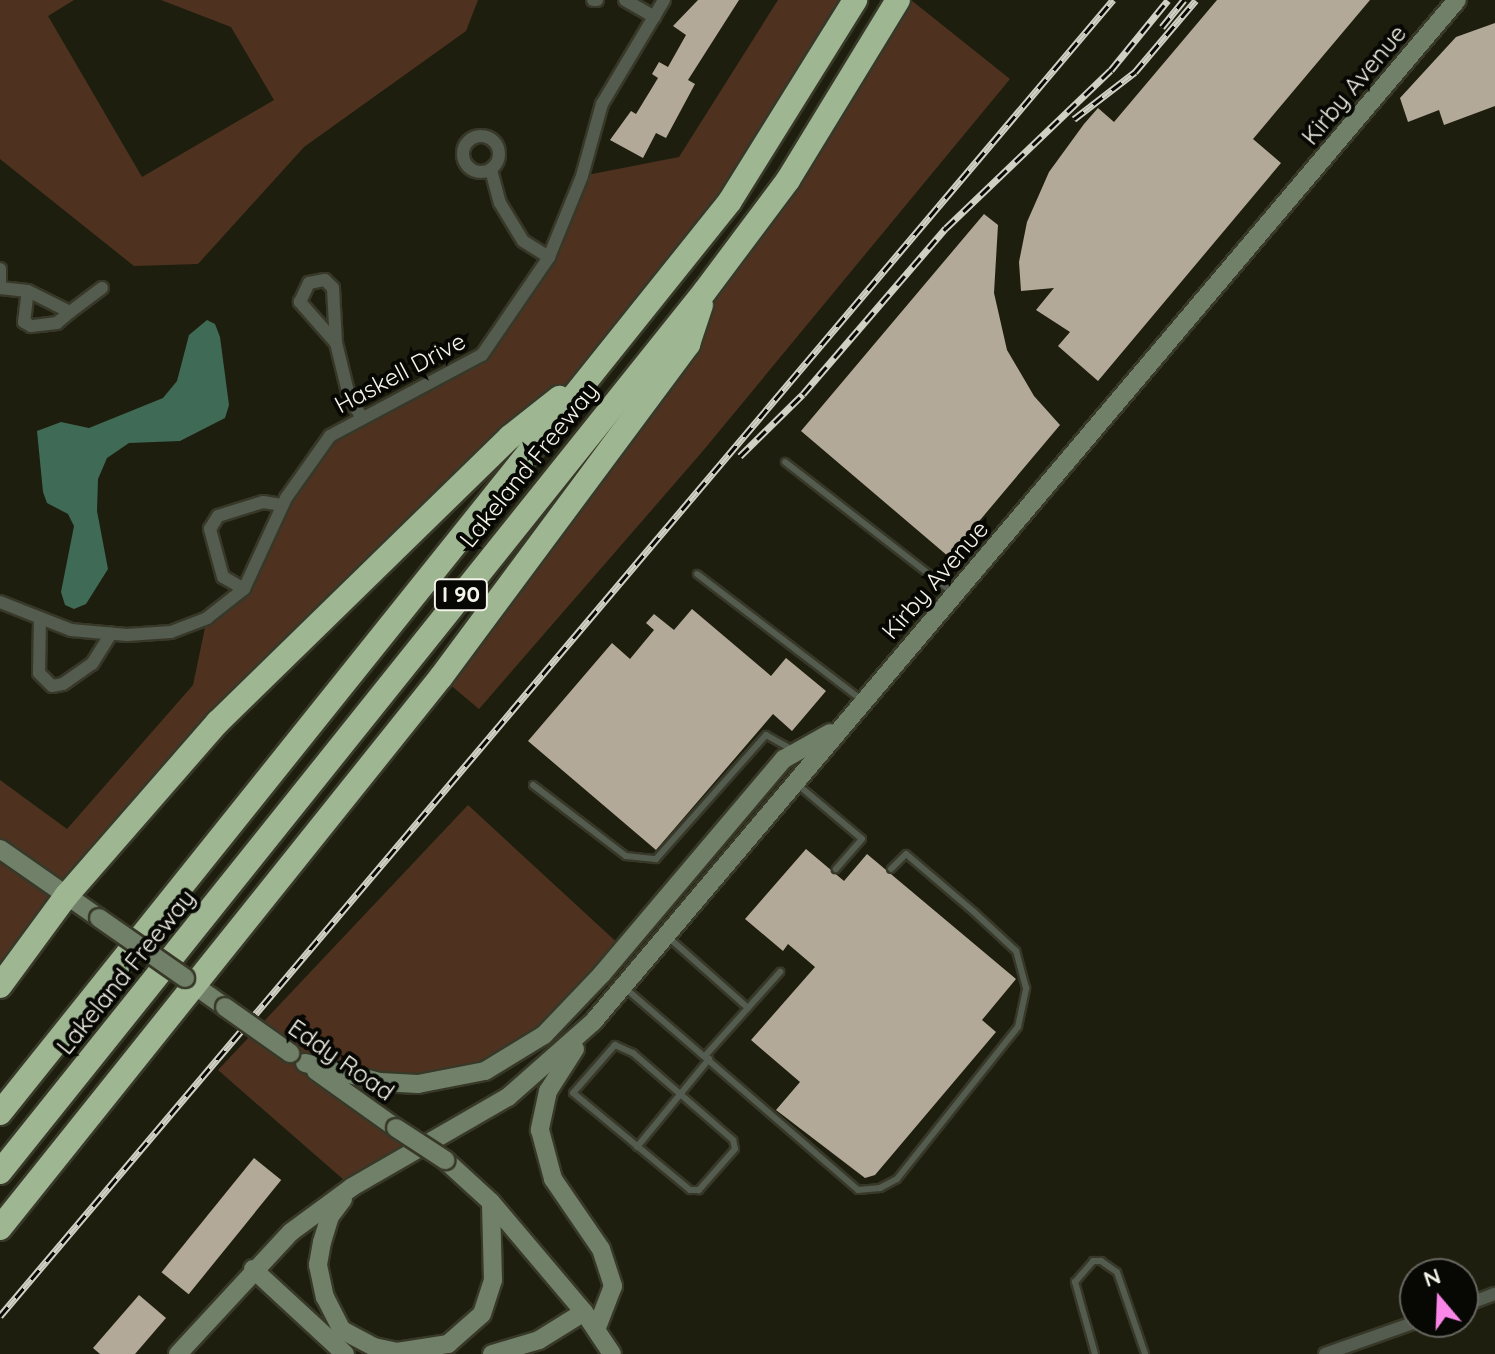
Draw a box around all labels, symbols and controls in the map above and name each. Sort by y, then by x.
street label: Kirby Avenue [1296,19,1412,151]
street label: Haskell Drive [330,326,470,420]
street label: Lakeland Freeway [454,377,604,553]
street label: Kirby Avenue [876,515,994,645]
road number: I 90 [433,577,489,613]
street label: Lakeland Freeway [51,884,201,1060]
street label: Eddy Road [283,1013,399,1107]
north arrow [1399,1258,1479,1338]
text: N [1420,1261,1444,1293]

